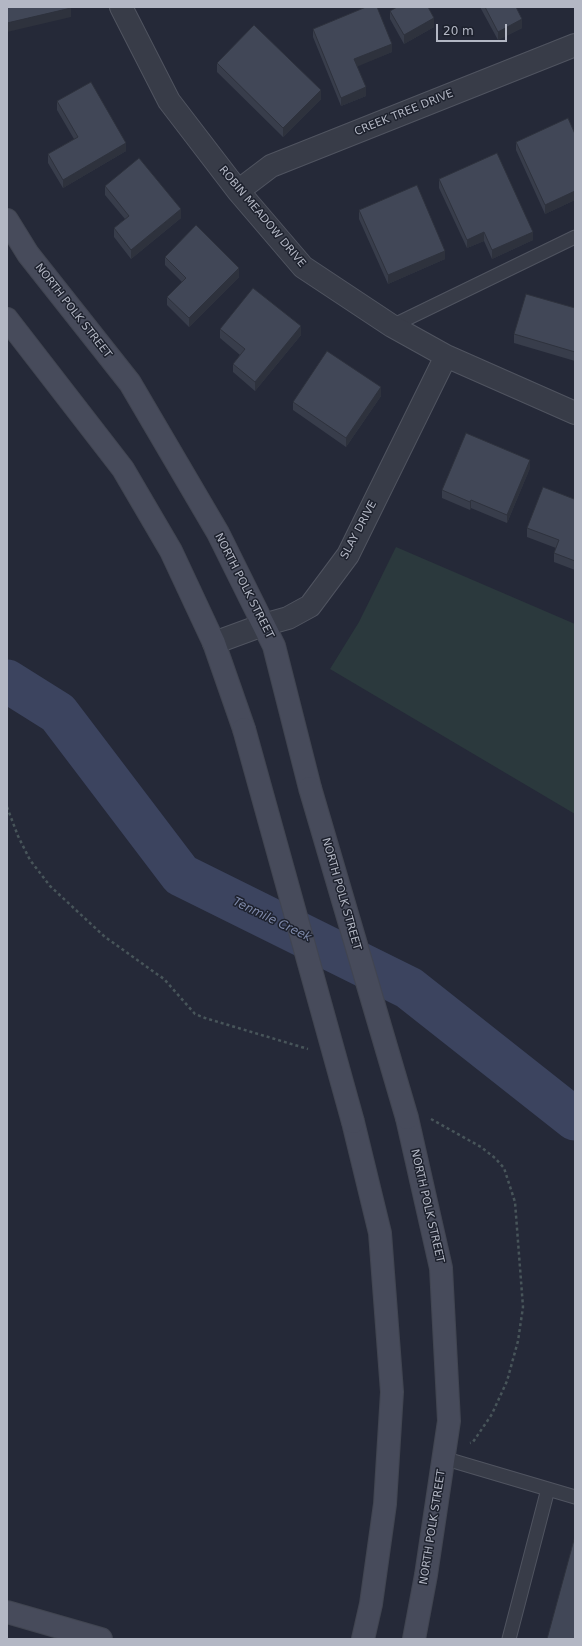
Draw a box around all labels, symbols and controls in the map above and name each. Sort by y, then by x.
scale bar [438,16,509,42]
text: 20 m [443,24,474,38]
street label: CREEK TREE DRIVE [353,87,455,139]
street label: ROBIN MEADOW DRIVE [216,164,308,270]
street label: NORTH POLK STREET [32,261,114,361]
street label: SLAY DRIVE [338,499,380,561]
street label: NORTH POLK STREET [212,531,276,641]
street label: NORTH POLK STREET [319,836,363,952]
water label: Tenmile Creek [230,895,314,945]
street label: NORTH POLK STREET [407,1148,447,1264]
street label: NORTH POLK STREET [417,1469,449,1585]

